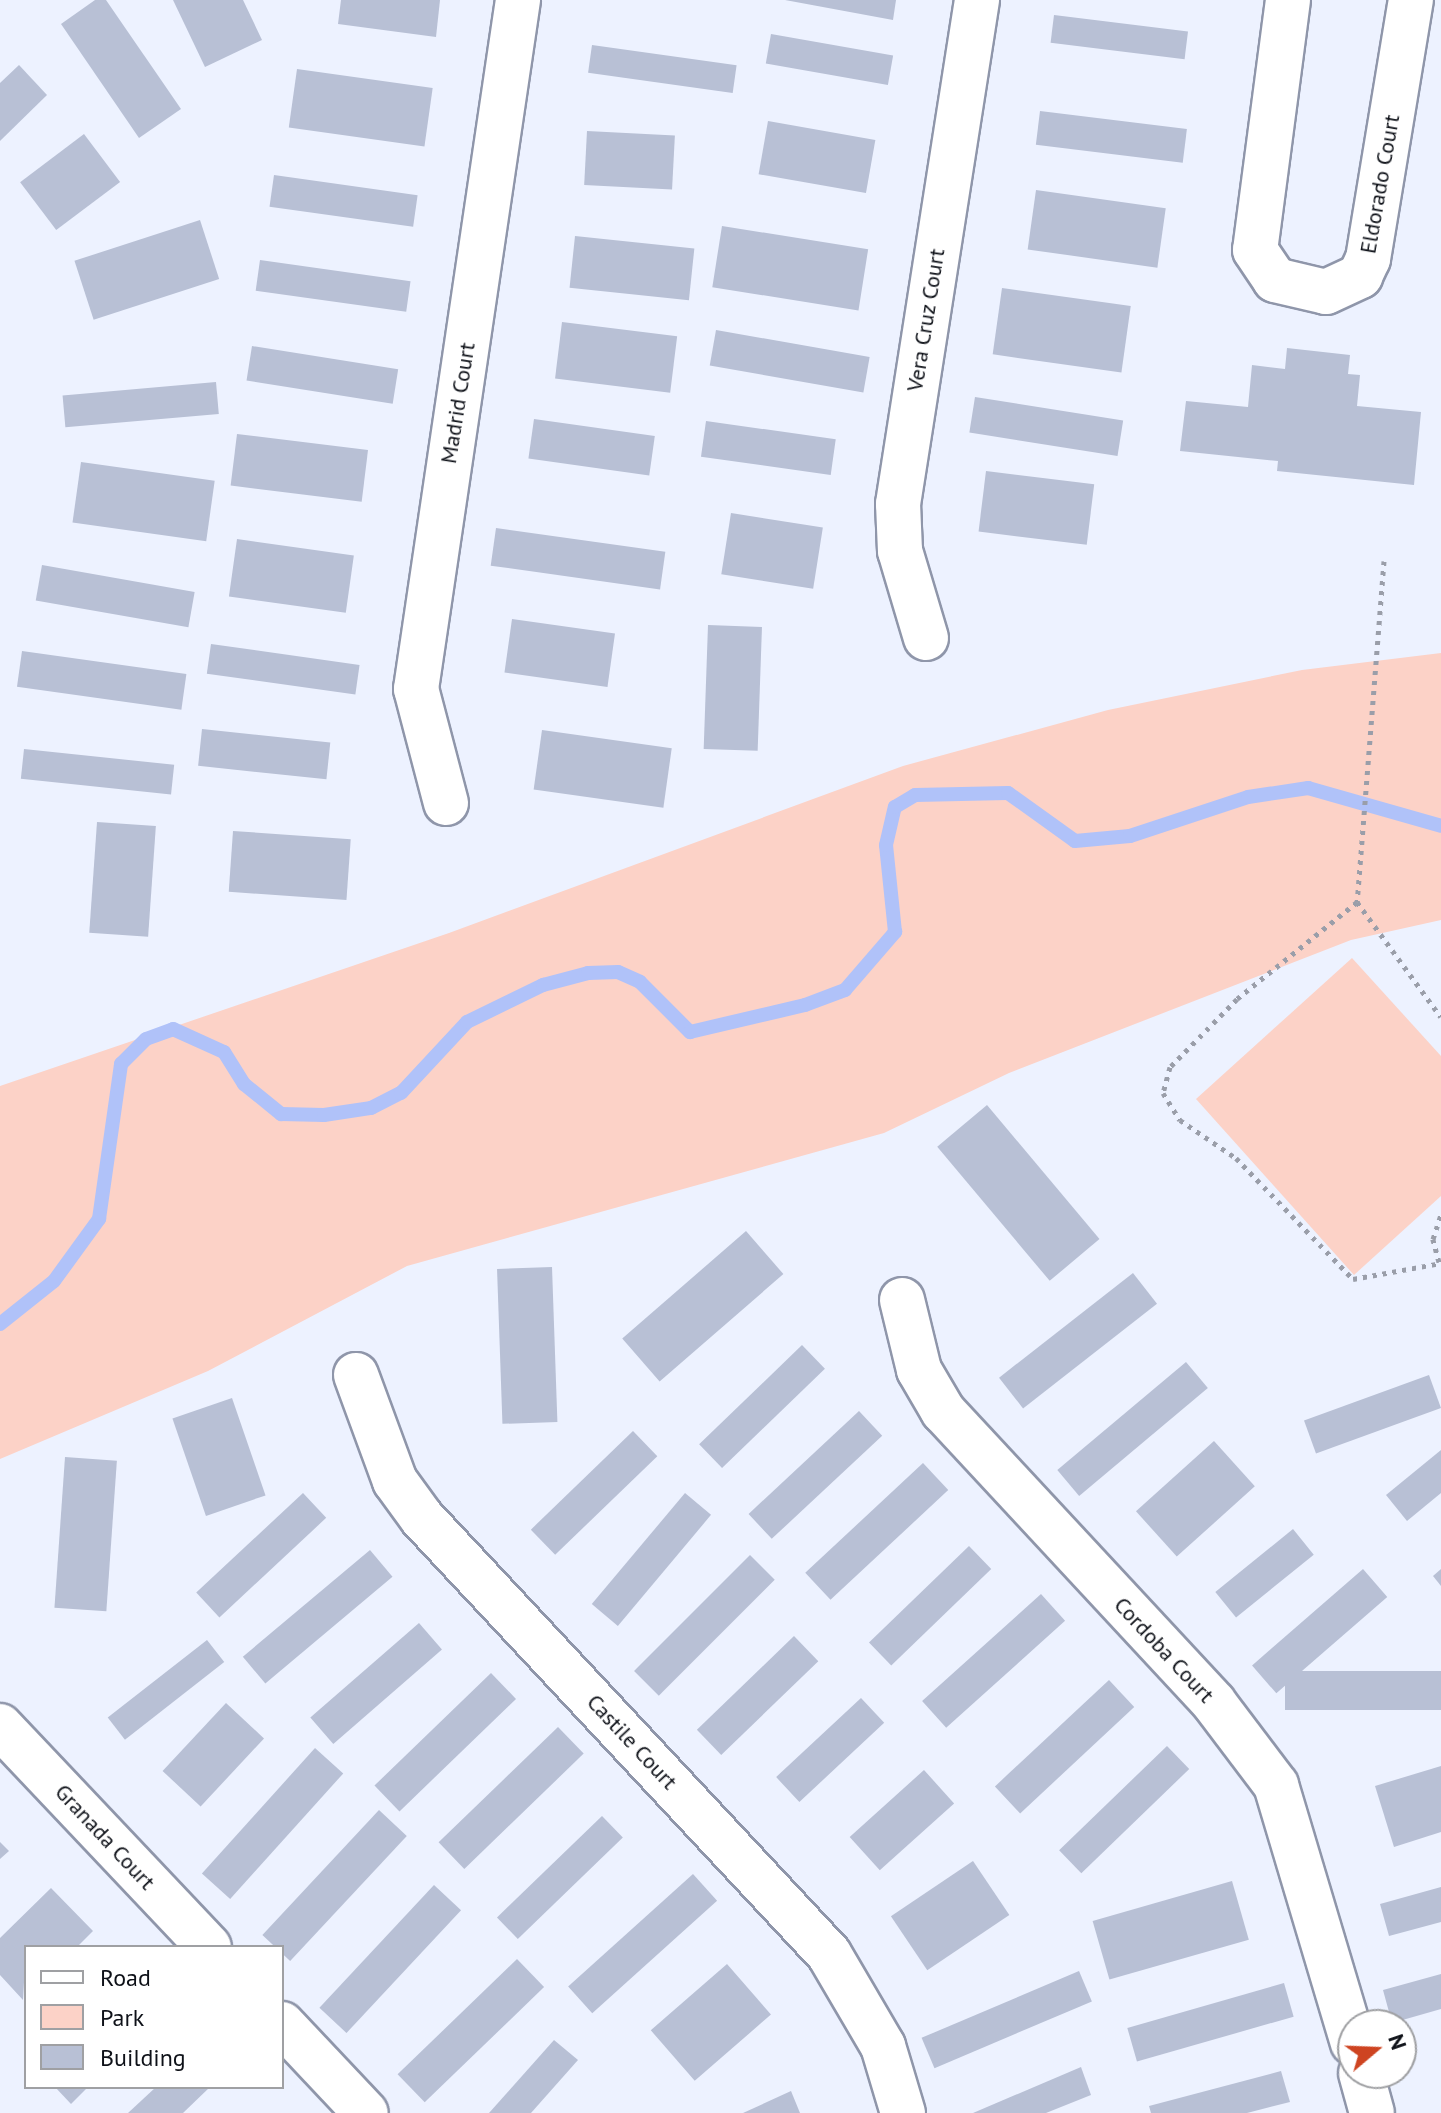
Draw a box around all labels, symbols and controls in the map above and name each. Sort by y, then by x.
street label: Eldorado Court [1355,112,1405,256]
street label: Vera Cruz Court [902,246,950,394]
street label: Madrid Court [435,341,481,465]
street label: Cordoba Court [1109,1592,1219,1708]
street label: Castile Court [581,1689,683,1795]
street label: Granada Court [49,1779,161,1895]
legend [24,1945,284,2089]
text: Road [100,1962,151,1993]
text: Park [100,2002,144,2033]
north arrow [1337,2009,1417,2089]
text: N [1382,2030,1413,2053]
text: Building [100,2042,186,2073]

